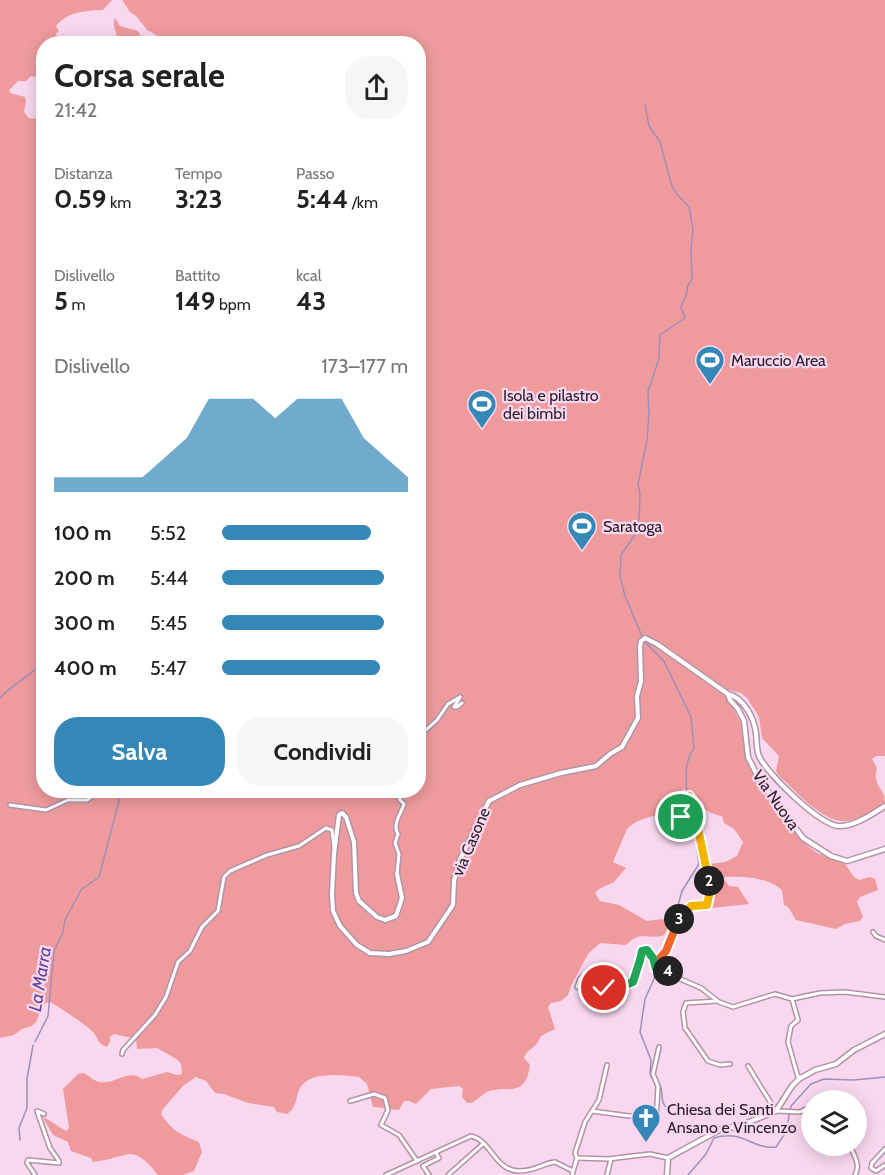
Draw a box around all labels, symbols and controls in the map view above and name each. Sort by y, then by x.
text: Corsa serale [54,55,225,95]
button: share [345,56,408,119]
text: 21:42 [54,98,97,122]
text: Distanza [54,164,113,183]
text: Tempo [175,164,222,183]
text: Passo [296,164,335,183]
text: 0.59 [54,183,106,215]
text: 3:23 [175,183,223,215]
text: 5:44 [296,183,348,215]
text: km [106,193,131,212]
text: /km [348,193,378,212]
text: Dislivello [54,266,115,285]
text: Battito [175,266,220,285]
text: kcal [296,266,322,285]
text: 5 [54,285,68,317]
text: 149 [175,285,215,317]
text: 43 [296,285,326,317]
text: m [68,295,86,314]
text: bpm [215,295,251,314]
sports icon: Maruccio Area [694,344,726,386]
place label: Maruccio Area [731,351,826,370]
text: Dislivello [54,354,130,378]
text: 173–177 m [321,354,408,378]
place label: Isola e pilastro dei bimbi [503,386,599,423]
sports icon: Isola e pilastro dei bimbi [466,388,498,430]
sports icon: Saratoga [566,510,598,552]
place label: Saratoga [603,517,663,536]
text: 100 m [54,521,112,545]
text: 5:52 [150,521,186,545]
text: 200 m [54,566,115,590]
text: 5:44 [150,566,188,590]
text: 300 m [54,611,115,635]
text: 5:45 [150,611,187,635]
text: 400 m [54,656,117,680]
text: 5:47 [150,656,187,680]
button: Salva [54,717,225,786]
button: Condividi [237,717,408,786]
street label: Via Nuova [749,766,804,834]
pin [655,791,706,842]
icon: arrive [664,800,697,833]
street label: via Casone [448,805,494,879]
pin: 2 [694,866,724,896]
text: 2 [705,871,713,890]
pin: 3 [664,904,694,934]
text: 3 [675,909,683,928]
water label: La Marra [24,945,56,1013]
pin: 4 [653,956,683,986]
text: 4 [663,961,673,980]
pin [578,962,629,1013]
icon: check [587,971,620,1004]
map controls [801,1090,867,1156]
button: layers [801,1090,867,1156]
place label: Chiesa dei Santi Ansano e Vincenzo [667,1100,797,1137]
church icon: Chiesa dei Santi Ansano e Vincenzo [630,1102,662,1144]

